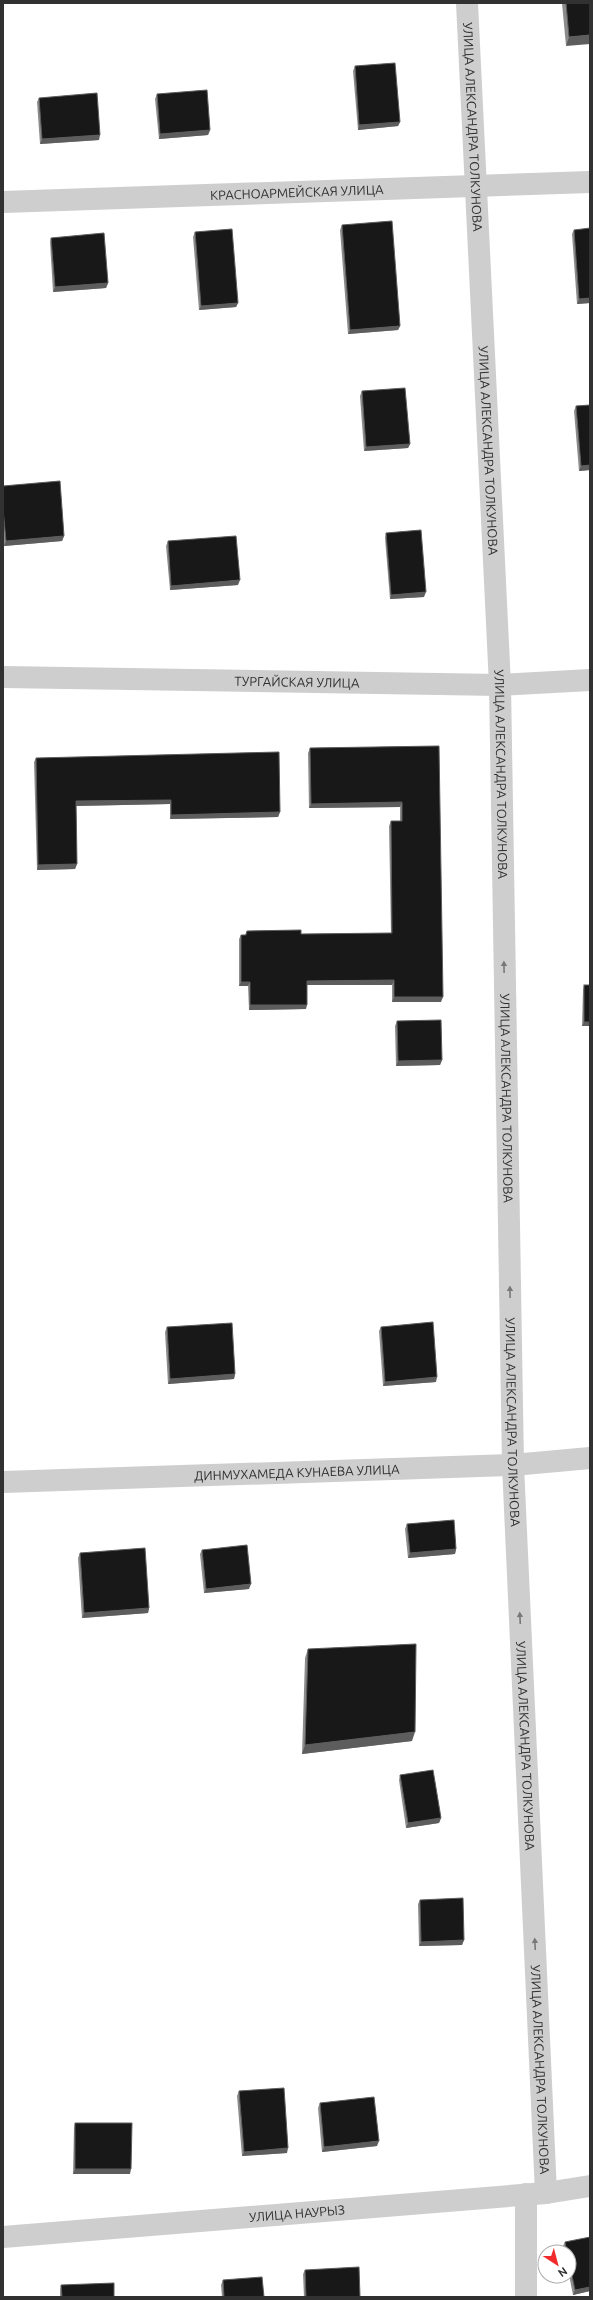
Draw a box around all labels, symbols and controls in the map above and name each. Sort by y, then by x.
street label: УЛИЦА АЛЕКСАНДРА ТОЛКУНОВА [461,22,485,232]
street label: КРАСНОАРМЕЙСКАЯ УЛИЦА [210,182,384,202]
street label: УЛИЦА АЛЕКСАНДРА ТОЛКУНОВА [477,345,501,556]
street label: УЛИЦА АЛЕКСАНДРА ТОЛКУНОВА [492,669,510,880]
street label: ТУРГАЙСКАЯ УЛИЦА [234,674,360,690]
one-way arrow [501,961,508,973]
street label: УЛИЦА АЛЕКСАНДРА ТОЛКУНОВА [498,993,516,1204]
one-way arrow [507,1285,513,1298]
street label: УЛИЦА АЛЕКСАНДРА ТОЛКУНОВА [504,1317,523,1528]
street label: ДИНМУХАМЕДА КУНАЕВА УЛИЦА [194,1462,400,1483]
one-way arrow [516,1612,523,1624]
street label: УЛИЦА АЛЕКСАНДРА ТОЛКУНОВА [514,1641,537,1851]
one-way arrow [532,1937,538,1950]
street label: УЛИЦА АЛЕКСАНДРА ТОЛКУНОВА [529,1964,552,2175]
street label: УЛИЦА НАУРЫЗ [249,2202,345,2224]
north arrow [537,2244,577,2284]
text: N [556,2265,570,2279]

